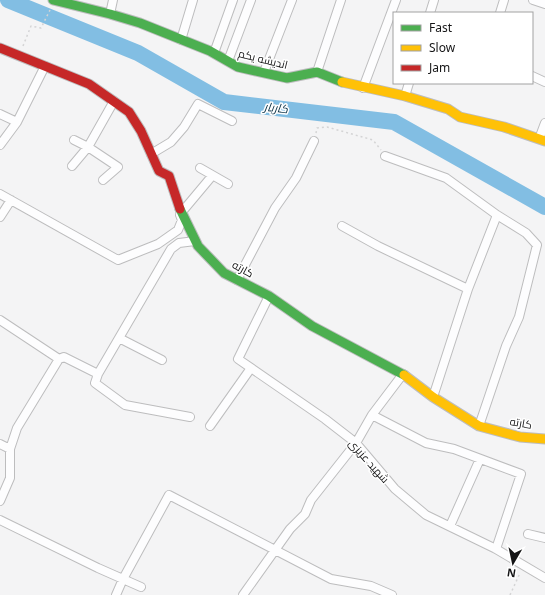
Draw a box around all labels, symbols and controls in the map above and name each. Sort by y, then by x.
legend [393,12,533,84]
text: Fast [429,19,453,36]
text: Slow [429,39,456,56]
street label: اندیشه یکم [236,45,290,73]
text: Jam [428,59,450,76]
water label: کاربار [261,97,290,117]
street label: کارته [230,257,257,281]
street label: کارته [509,413,533,432]
street label: شهید عزیزی [346,435,393,486]
north arrow [493,543,533,583]
text: N [506,565,517,581]

